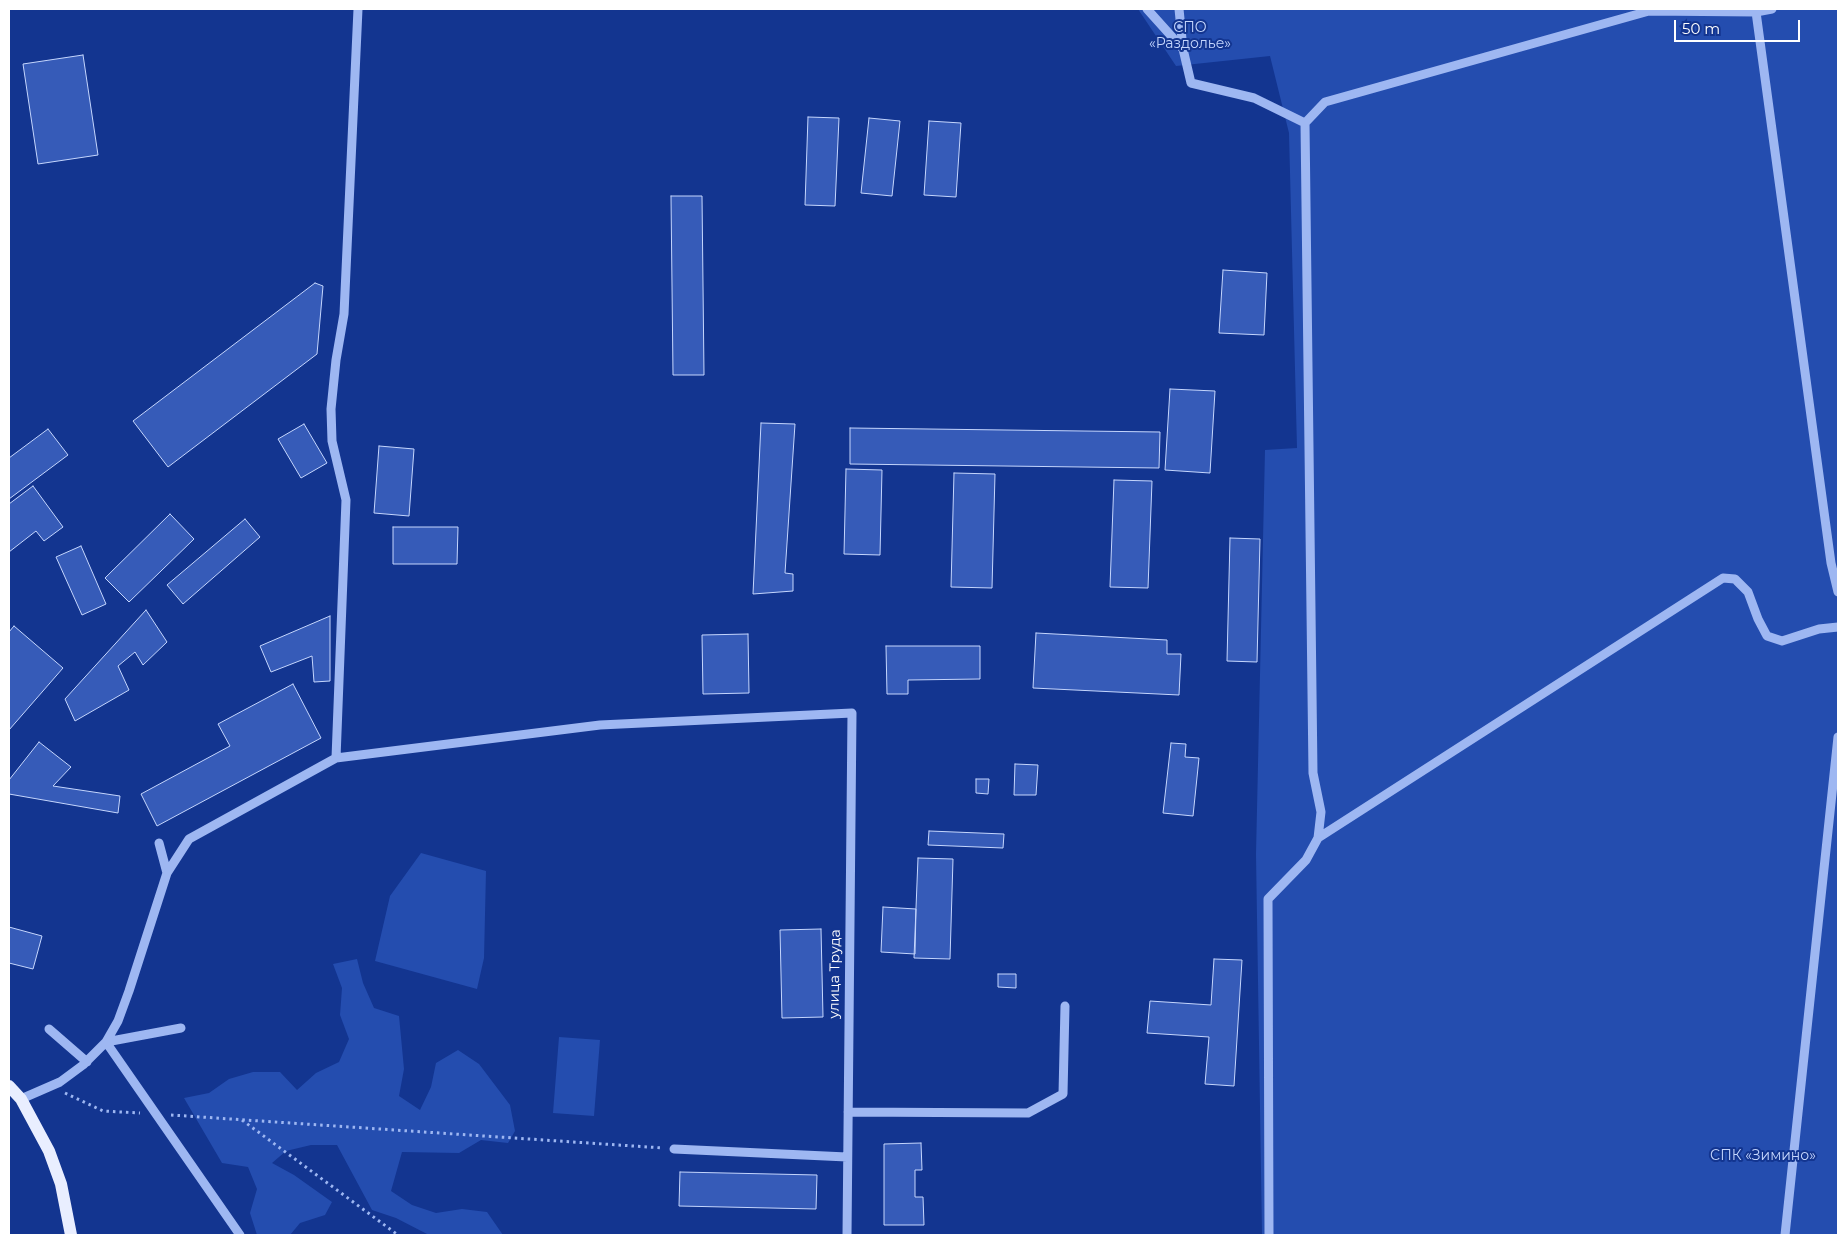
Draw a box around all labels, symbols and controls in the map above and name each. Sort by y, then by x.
scale bar [1677,10,1803,42]
text: 50 m [1682,19,1720,38]
park label: СПО «Раздолье» [1149,20,1231,52]
street label: улица Труда [826,929,844,1019]
park label: СПК «Зимино» [1710,1148,1816,1164]

